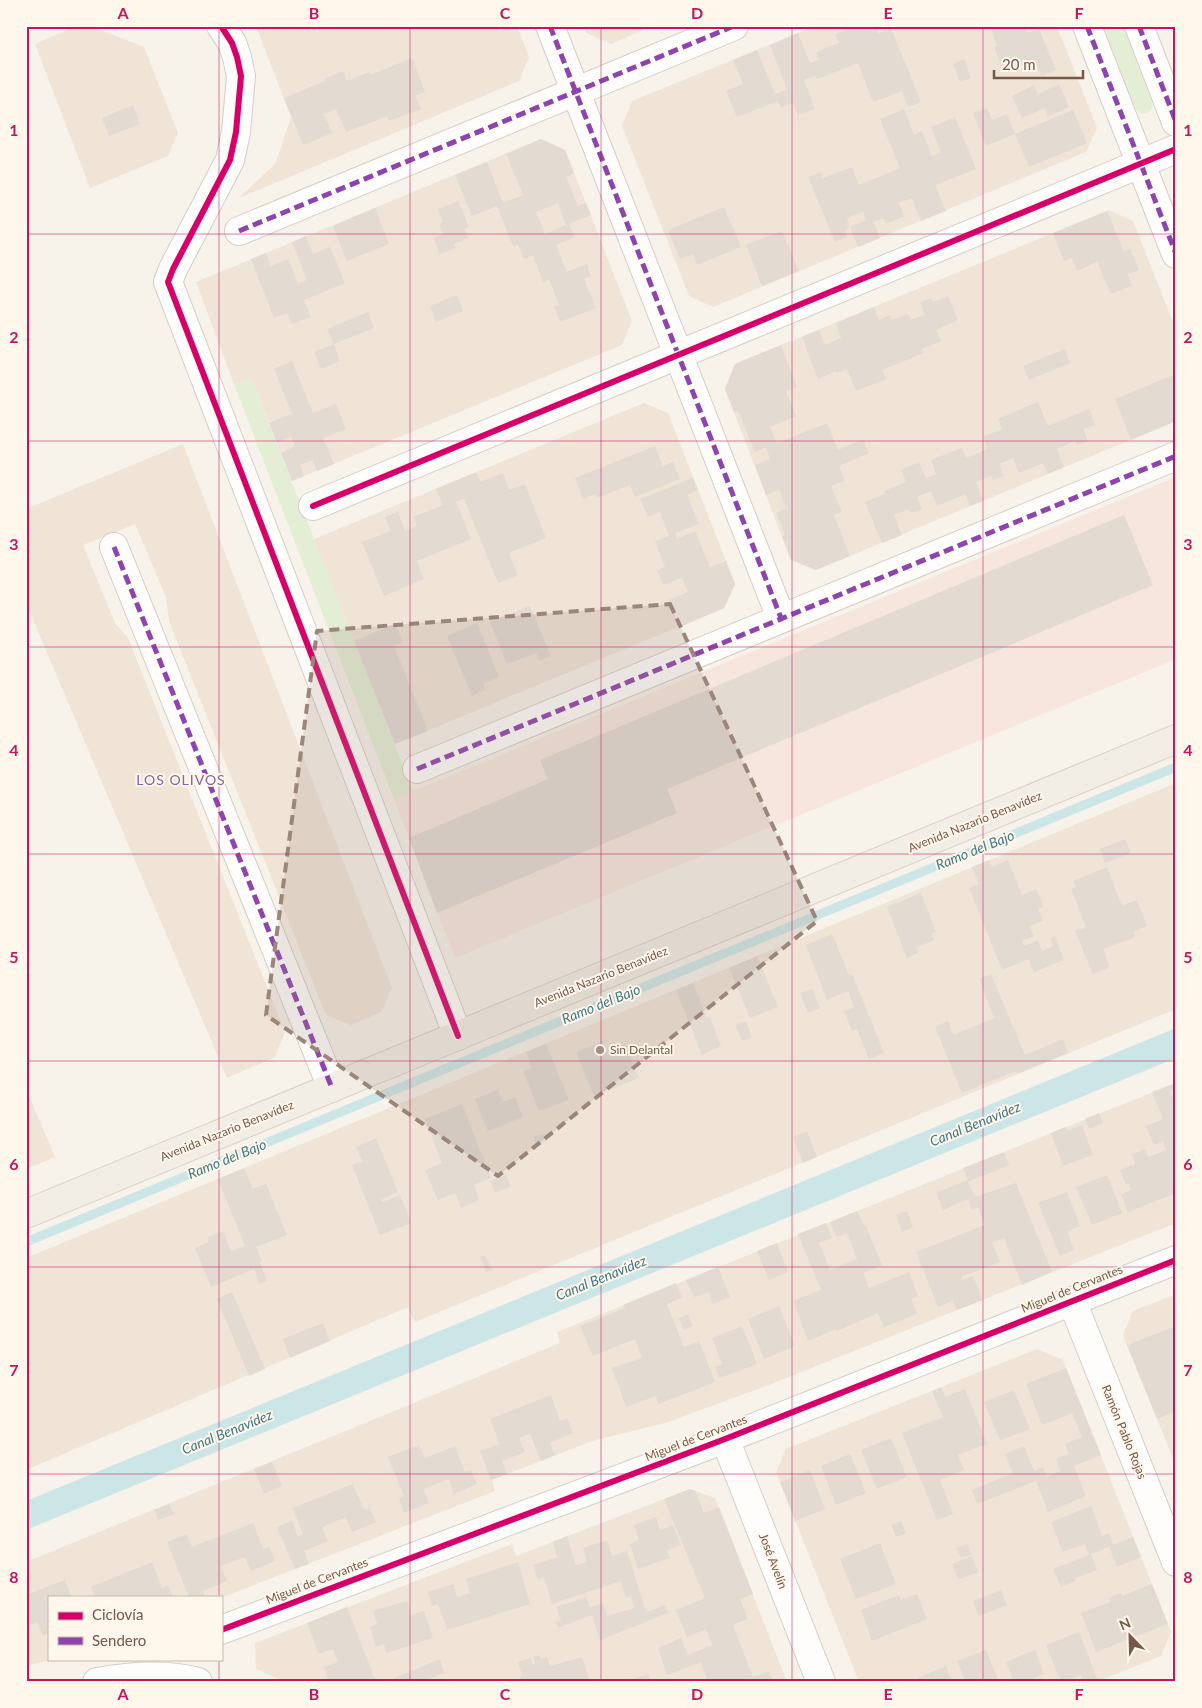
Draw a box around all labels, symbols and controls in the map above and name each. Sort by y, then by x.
text: A [116,3,129,22]
text: B [309,3,319,22]
text: C [500,3,511,22]
text: D [691,3,703,22]
text: E [883,3,893,22]
text: F [1074,3,1084,22]
scale bar [994,48,1083,80]
text: 20 m [1002,55,1036,73]
text: 1 [9,120,19,139]
text: 1 [1183,120,1193,139]
text: 2 [9,327,19,346]
text: 2 [1183,327,1193,346]
text: 3 [9,534,19,553]
text: 3 [1183,534,1193,553]
text: 4 [9,740,19,759]
text: 4 [1183,740,1193,759]
district label: LOS OLIVOS [136,771,226,788]
street label: Avenida Nazario Benavídez [906,788,1044,855]
water label: Ramo del Bajo [933,826,1017,873]
street label: Avenida Nazario Benavídez [532,943,670,1010]
text: 5 [9,947,19,966]
text: 5 [1183,947,1193,966]
water label: Ramo del Bajo [559,980,643,1027]
place label: Sin Delantal [610,1042,673,1057]
marker: Sin Delantal [594,1044,606,1056]
street label: Avenida Nazario Benavídez [158,1097,296,1164]
water label: Canal Benavídez [927,1098,1023,1149]
water label: Ramo del Bajo [185,1135,269,1182]
text: 6 [9,1154,19,1173]
text: 6 [1183,1154,1193,1173]
water label: Canal Benavídez [553,1252,649,1303]
street label: Miguel de Cervantes [1019,1261,1125,1316]
text: 7 [9,1360,19,1379]
text: 7 [1183,1360,1193,1379]
street label: Ramón Pablo Rojas [1099,1383,1150,1481]
water label: Canal Benavídez [179,1406,275,1457]
street label: Miguel de Cervantes [643,1411,749,1464]
street label: José Avelín [756,1531,791,1591]
street label: Miguel de Cervantes [264,1554,370,1607]
text: 8 [9,1567,19,1586]
text: 8 [1183,1567,1193,1586]
legend [48,1596,222,1660]
text: Ciclovía [92,1605,143,1623]
north arrow [1104,1610,1154,1660]
text: N [1116,1614,1133,1634]
text: Sendero [92,1631,146,1649]
text: A [116,1684,129,1703]
text: B [309,1684,319,1703]
text: C [500,1684,511,1703]
text: D [691,1684,703,1703]
text: E [883,1684,893,1703]
text: F [1074,1684,1084,1703]

